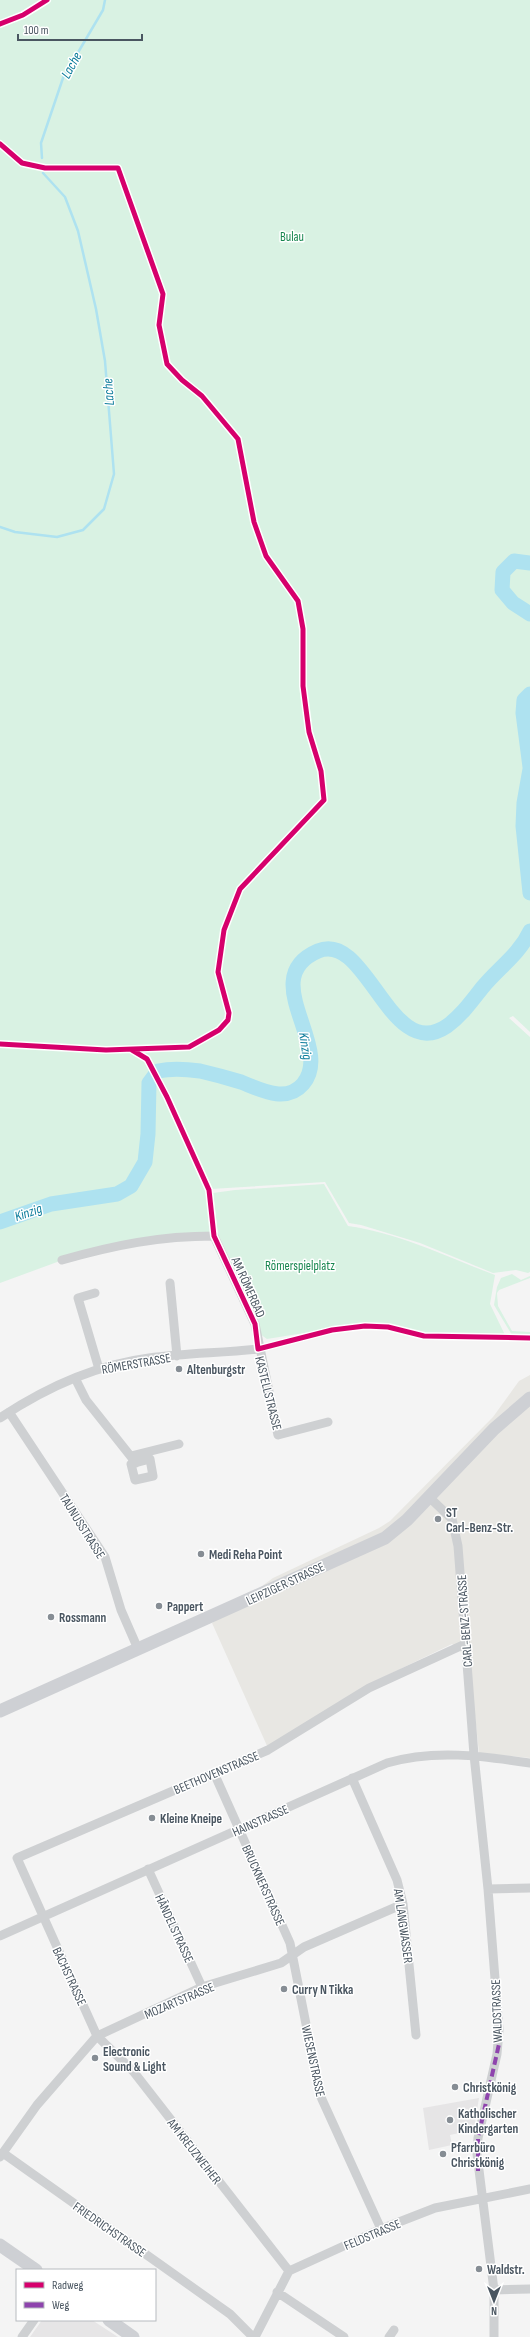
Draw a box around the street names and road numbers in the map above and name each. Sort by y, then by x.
street label: AM RÖMERBAD [227,1253,269,1320]
street label: RÖMERSTRASSE [100,1349,172,1378]
street label: KASTELLSTRASSE [251,1355,285,1432]
street label: TAUNUSSTRASSE [56,1491,108,1562]
street label: LEIPZIGER STRASSE [244,1559,327,1609]
street label: CARL-BENZ-STRASSE [454,1574,476,1668]
street label: BEETHOVENSTRASSE [171,1748,261,1798]
street label: HAINSTRASSE [230,1801,291,1840]
street label: BRUCKNERSTRASSE [238,1843,288,1928]
street label: AM LANGWASSER [390,1887,416,1964]
street label: HÄNDELSTRASSE [151,1892,197,1965]
street label: BACHSTRASSE [49,1945,90,2008]
street label: MOZARTSTRASSE [142,1979,217,2023]
street label: WALDSTRASSE [488,1979,506,2043]
street label: WIESENSTRASSE [298,2024,328,2098]
street label: AM KREUZWEIHER [163,2115,225,2188]
street label: FRIEDRICHSTRASSE [70,2199,149,2261]
street label: FELDSTRASSE [342,2216,403,2254]

